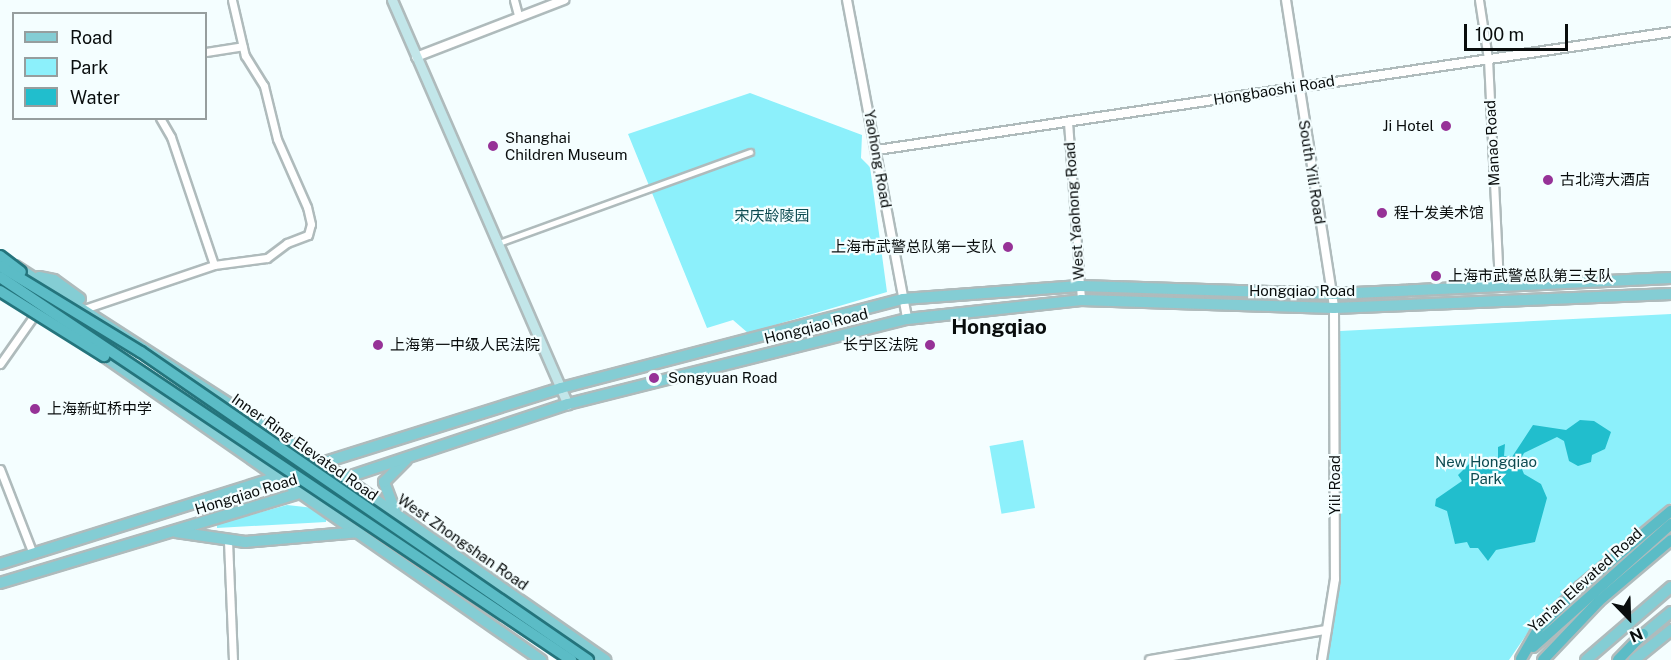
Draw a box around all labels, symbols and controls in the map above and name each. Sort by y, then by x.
legend [12,12,207,120]
scale bar [1467,12,1570,50]
text: 100 m [1475,24,1524,45]
text: Road [70,27,113,48]
text: Park [70,57,108,78]
street label: Hongbaoshi Road [1212,72,1336,108]
text: Water [70,87,120,108]
street label: Manao Road [1481,100,1503,186]
street label: Yaohong Road [861,109,895,209]
place label: Ji Hotel [1383,117,1434,135]
street label: South Yili Road [1295,119,1329,225]
marker: Ji Hotel [1439,119,1453,133]
place label: Shanghai Children Museum [505,128,627,163]
marker: Shanghai Children Museum [486,139,500,153]
street label: West Yaohong Road [1060,141,1088,281]
place label: 古北湾大酒店 [1560,171,1650,189]
marker: 古北湾大酒店 [1541,173,1555,187]
place label: 程十发美术馆 [1394,204,1484,222]
marker: 程十发美术馆 [1375,206,1389,220]
park label: 宋庆龄陵园 [735,207,809,225]
place label: 上海市武警总队第一支队 [831,238,996,256]
marker: 上海市武警总队第一支队 [1001,240,1015,254]
place label: 上海市武警总队第三支队 [1448,267,1613,285]
marker: 上海市武警总队第三支队 [1429,269,1443,283]
street label: Hongqiao Road [1249,282,1355,300]
street label: Hongqiao Road [762,304,870,348]
district label: Hongqiao [951,314,1047,340]
place label: 上海第一中级人民法院 [390,336,540,354]
place label: 长宁区法院 [843,336,918,354]
marker: 上海第一中级人民法院 [371,338,385,352]
marker: 长宁区法院 [923,338,937,352]
marker: Songyuan Road [645,369,663,387]
place label: Songyuan Road [668,369,777,387]
street label: Inner Ring Elevated Road [228,390,382,504]
place label: 上海新虹桥中学 [47,400,152,418]
marker: 上海新虹桥中学 [28,402,42,416]
park label: New Hongqiao Park [1435,452,1537,487]
street label: Yili Road [1326,455,1344,515]
street label: Hongqiao Road [193,470,299,518]
street label: West Zhongshan Road [394,490,532,594]
street label: Yan'an Elevated Road [1524,524,1646,636]
north arrow [1599,588,1659,648]
text: N [1627,624,1646,646]

